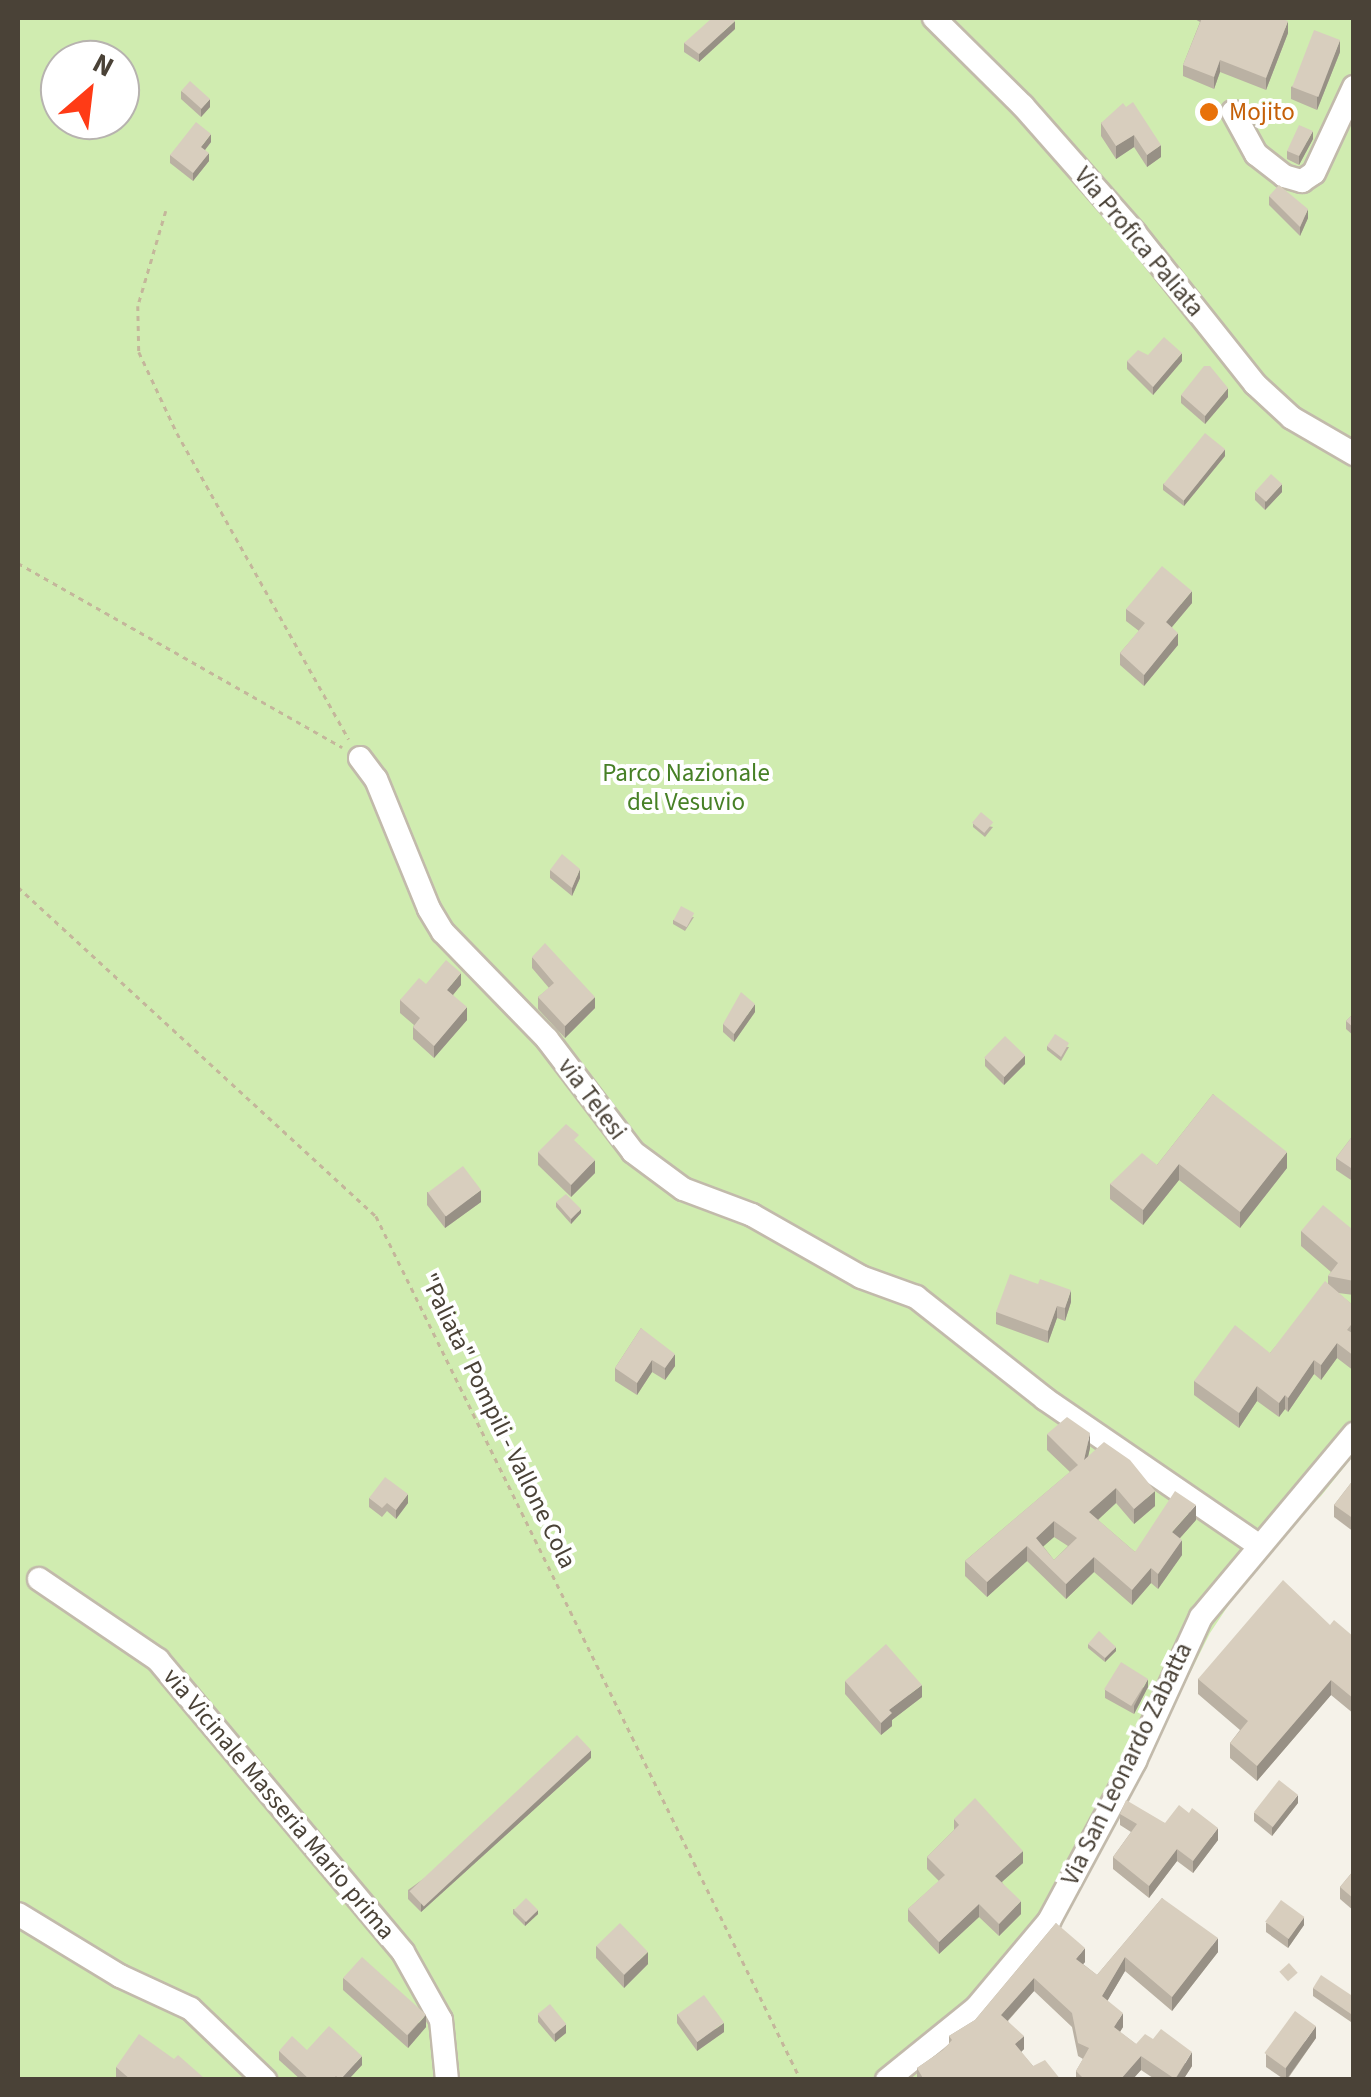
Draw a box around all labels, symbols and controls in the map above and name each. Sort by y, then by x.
north arrow [40,40,140,140]
text: N [86,43,121,87]
place label: Mojito [1229,97,1295,127]
marker: Mojito [1198,101,1220,123]
street label: Via Profica Paliata [1068,161,1210,323]
park label: Parco Nazionale del Vesuvio [602,759,770,818]
street label: via Telesi [551,1052,633,1146]
street label: "Paliata" Pompili - Vallone Cola [413,1269,583,1573]
street label: Via San Leonardo Zabatta [1055,1638,1199,1890]
street label: via Vicinale Masseria Mario prima [157,1662,401,1946]

